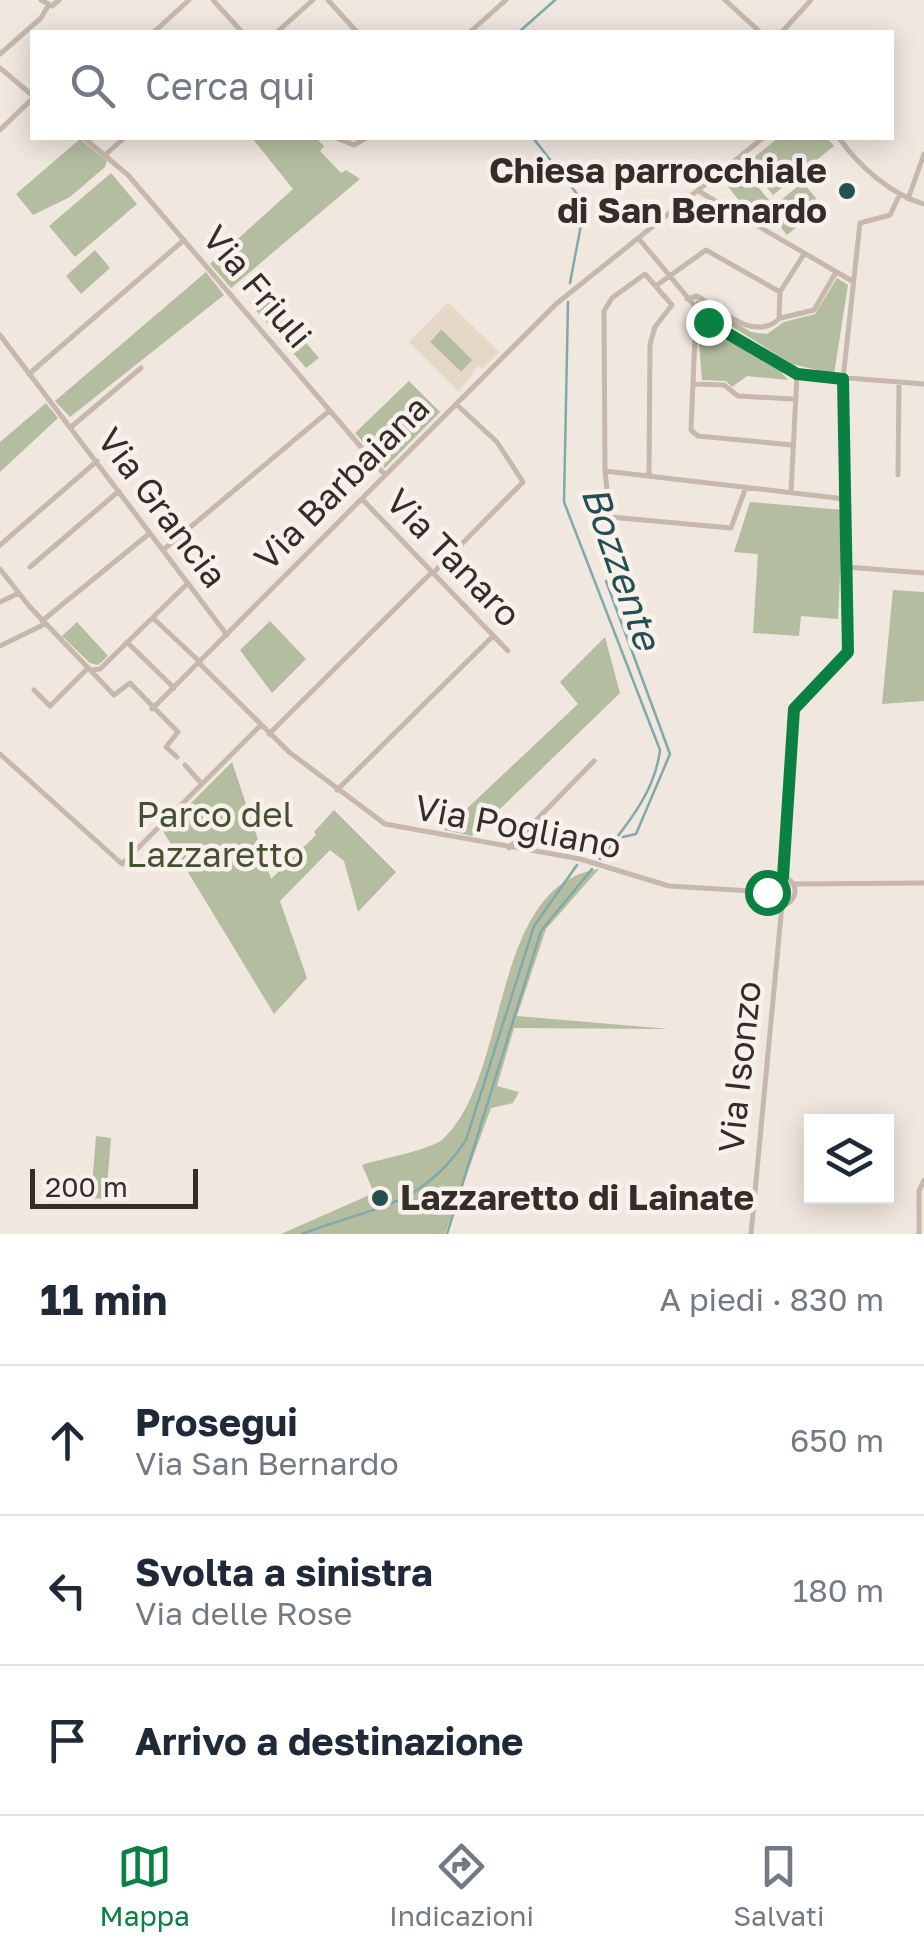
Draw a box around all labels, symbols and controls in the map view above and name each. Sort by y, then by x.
search box [30,30,894,140]
icon: search [65,58,120,113]
text: Cerca qui [145,63,316,108]
place label: Chiesa parrocchiale di San Bernardo [489,149,827,231]
marker: Chiesa parrocchiale di San Bernardo [836,180,858,202]
street label: Via Friuli [194,217,321,356]
route end [686,300,732,346]
street label: Via Barbaiana [245,386,437,578]
street label: Via Grancia [89,419,236,595]
street label: Via Tanaro [378,480,530,635]
water label: Bozzente [574,480,672,658]
street label: Via Pogliano [411,785,625,867]
park label: Parco del Lazzaretto [126,793,304,875]
route start [745,870,791,916]
street label: Via Isonzo [709,979,769,1155]
map controls [804,1114,894,1204]
button: layers [804,1114,894,1204]
scale bar [30,1164,198,1208]
text: 200 m [45,1170,128,1203]
place label: Lazzaretto di Lainate [400,1176,754,1218]
marker: Lazzaretto di Lainate [369,1187,391,1209]
text: 11 min [40,1274,167,1324]
text: A piedi · 830 m [659,1280,884,1318]
text: Prosegui [135,1399,298,1444]
icon: ahead [40,1413,95,1468]
text: 650 m [790,1421,884,1459]
text: Via San Bernardo [135,1444,399,1482]
text: Svolta a sinistra [135,1549,433,1594]
icon: left [40,1563,95,1618]
text: 180 m [793,1571,884,1609]
text: Via delle Rose [135,1594,352,1632]
icon: arrive [40,1713,95,1768]
text: Arrivo a destinazione [135,1718,523,1763]
tab: Mappa [100,1839,190,1932]
tab: Indicazioni [389,1839,534,1932]
tab: Salvati [733,1839,824,1932]

